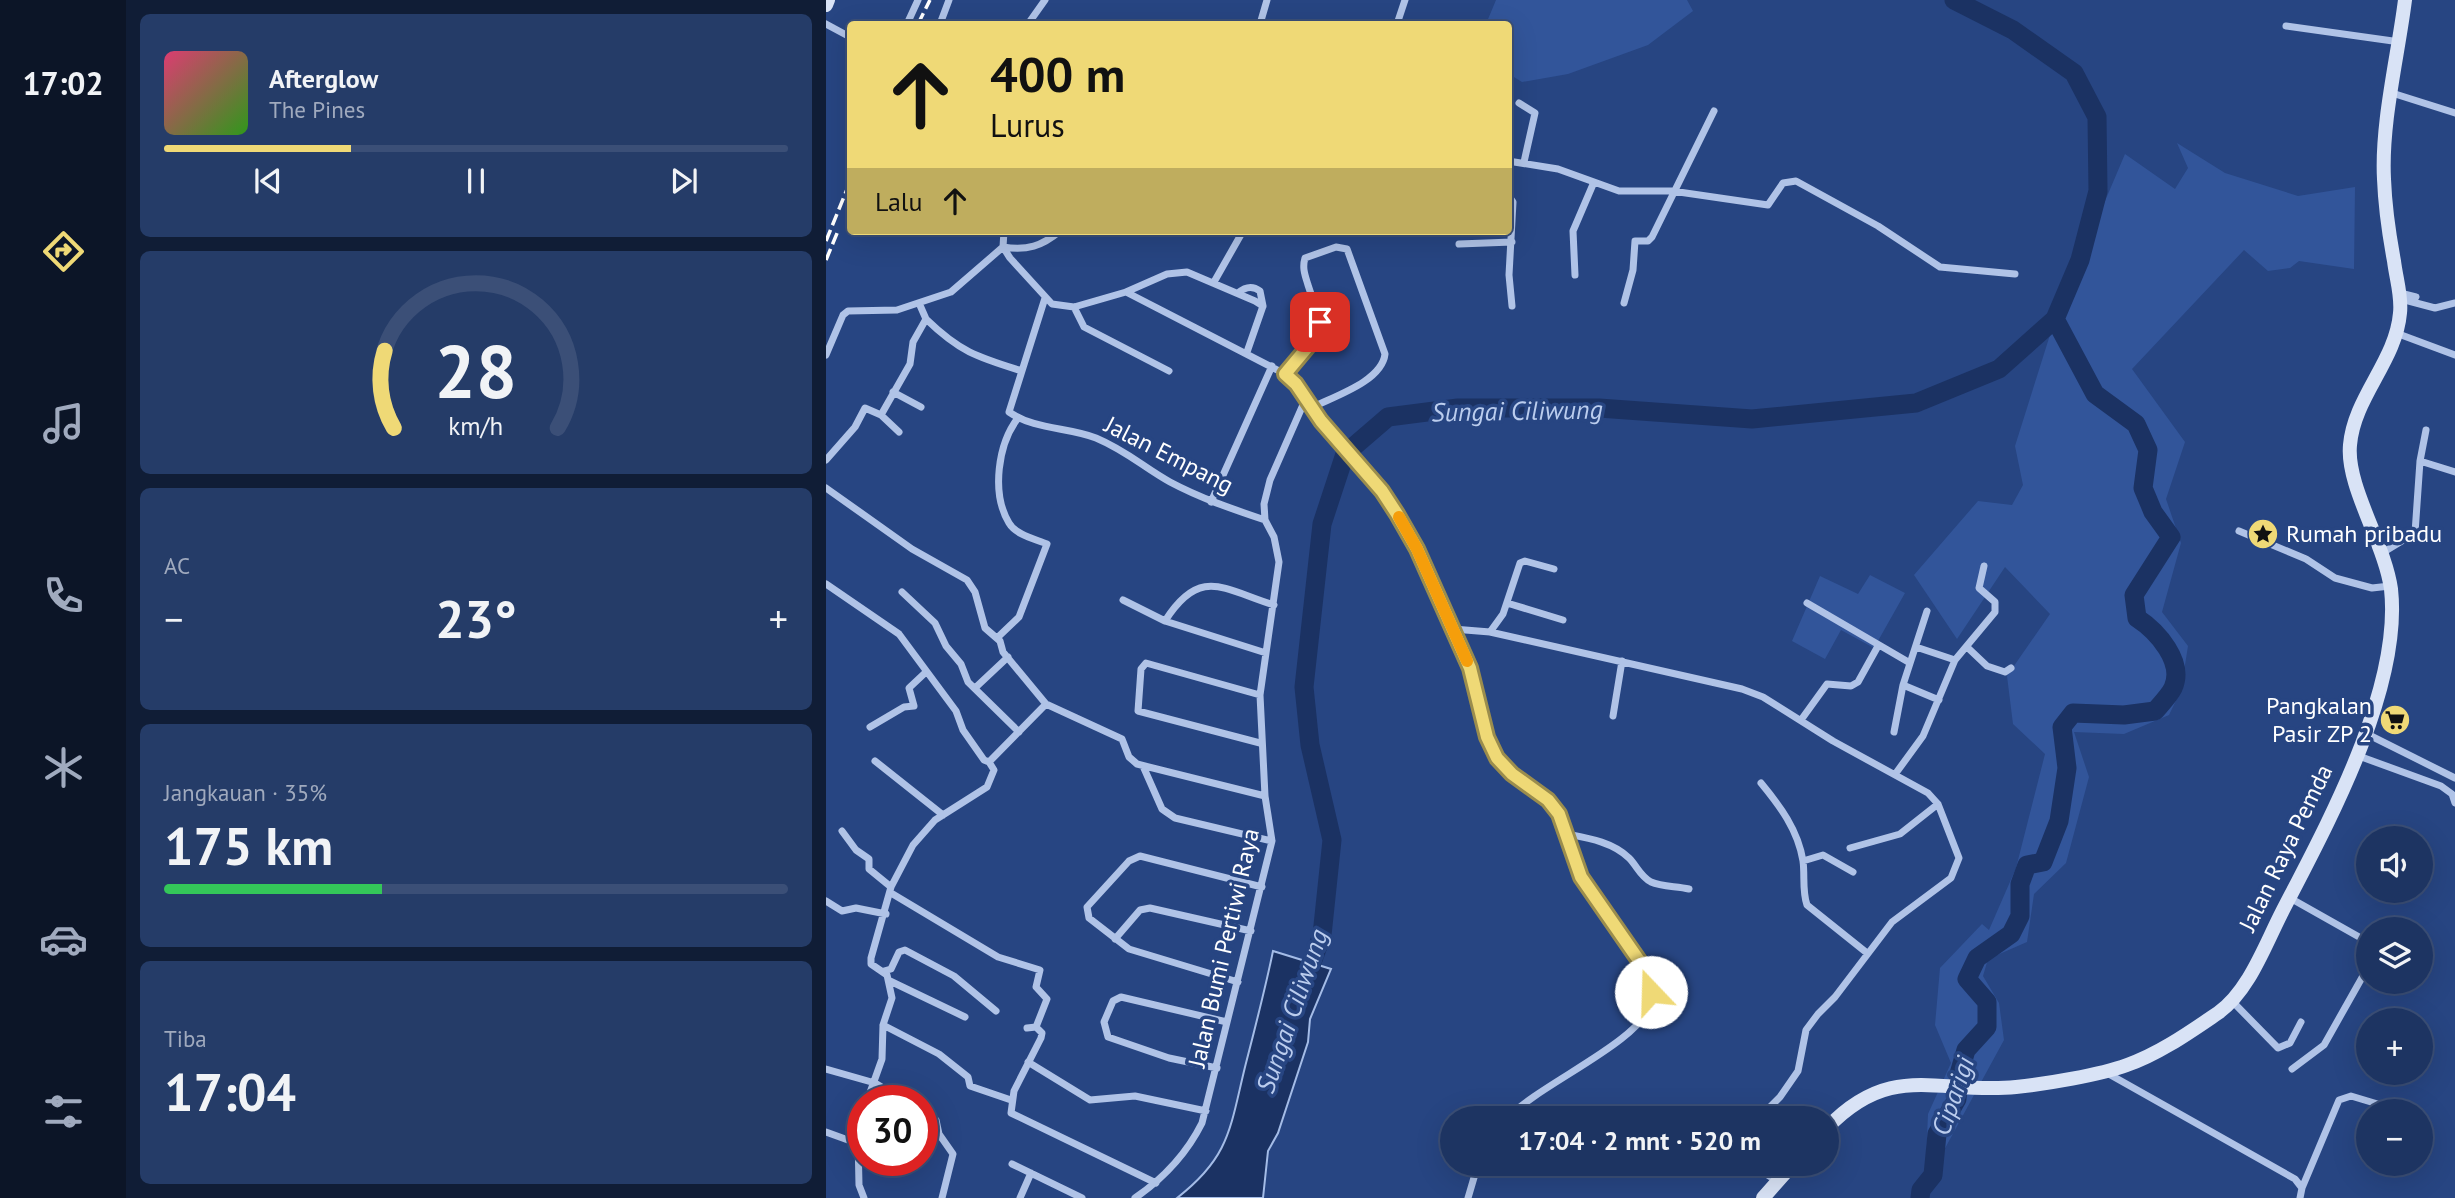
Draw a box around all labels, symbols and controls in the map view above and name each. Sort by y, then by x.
text: 400 m [990,42,1125,106]
icon: ahead [875,49,966,140]
text: 17:02 [22,62,104,104]
text: Afterglow [269,62,378,95]
text: The Pines [269,95,365,124]
text: Lurus [990,104,1065,146]
icon: previous [249,162,287,200]
icon: pause [457,162,495,200]
icon: next [665,162,703,200]
icon: ahead [936,182,974,220]
text: Lalu [875,185,922,218]
icon: directions [39,227,88,276]
pin [1290,292,1350,352]
icon: arrive [1301,303,1339,341]
text: 28 [435,325,517,419]
water label: Sungai Ciliwung [1431,393,1603,428]
icon: music [39,399,88,448]
street label: Jalan Empang [1099,408,1239,500]
text: km/h [449,410,503,442]
place icon: Rumah pribadu [2246,517,2280,551]
place label: Rumah pribadu [2286,518,2442,549]
text: AC [164,551,190,580]
icon: phone [39,571,88,620]
text: 23° [435,585,517,652]
text: − [164,594,183,643]
text: + [769,594,788,643]
place label: Pangkalan Pasir ZP 2 [2266,690,2372,749]
supermarket icon: Pangkalan Pasir ZP 2 [2378,703,2412,737]
icon: climate [39,743,88,792]
street label: Jalan Raya Pemda [2231,759,2339,937]
text: Jangkauan · 35% [164,778,327,807]
text: 175 km [164,812,333,879]
street label: Jalan Bumi Pertiwi Raya [1181,825,1266,1071]
map controls [2356,826,2433,1176]
button: sound [2356,826,2433,903]
icon: car [39,915,88,964]
button: layers [2356,917,2433,994]
water label: Sungai Ciliwung [1248,924,1335,1097]
position arrow [1614,955,1688,1029]
button: + [2356,1008,2433,1085]
text: Tiba [164,1024,207,1053]
water label: Ciparigi [1924,1051,1982,1140]
text: 17:04 [164,1058,296,1125]
speed limit sign: 30 [847,1085,938,1176]
icon: filters [39,1087,88,1136]
button: − [2356,1099,2433,1176]
text: 17:04 · 2 mnt · 520 m [1518,1124,1761,1157]

